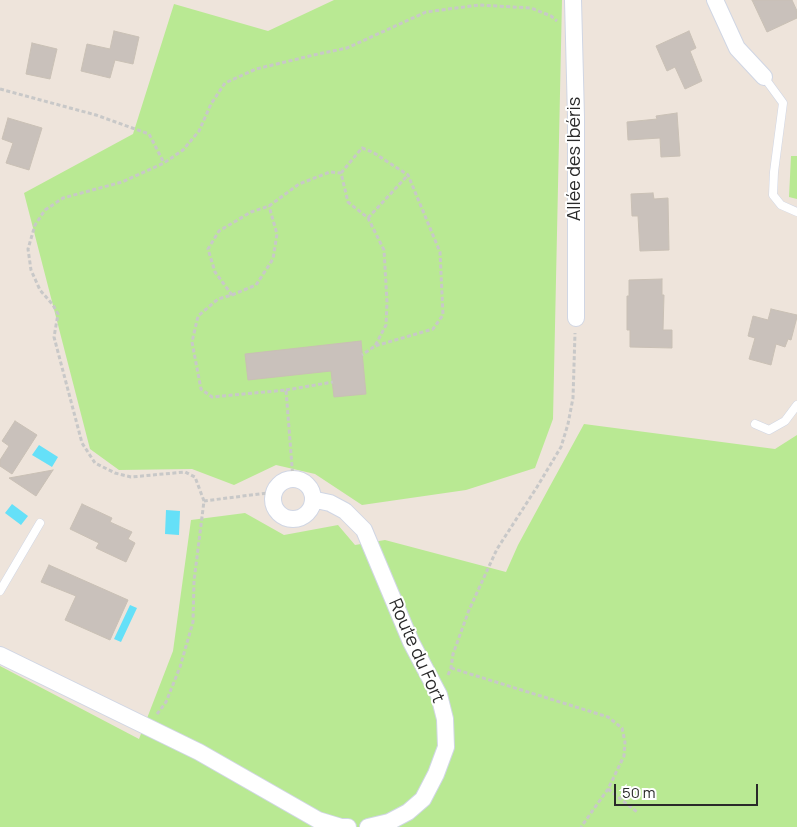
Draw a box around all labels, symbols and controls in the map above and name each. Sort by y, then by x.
street label: Allée des Ibéris [564,97,586,221]
street label: Route du Fort [383,596,449,706]
scale bar [617,774,761,806]
text: 50 m [622,782,656,803]

